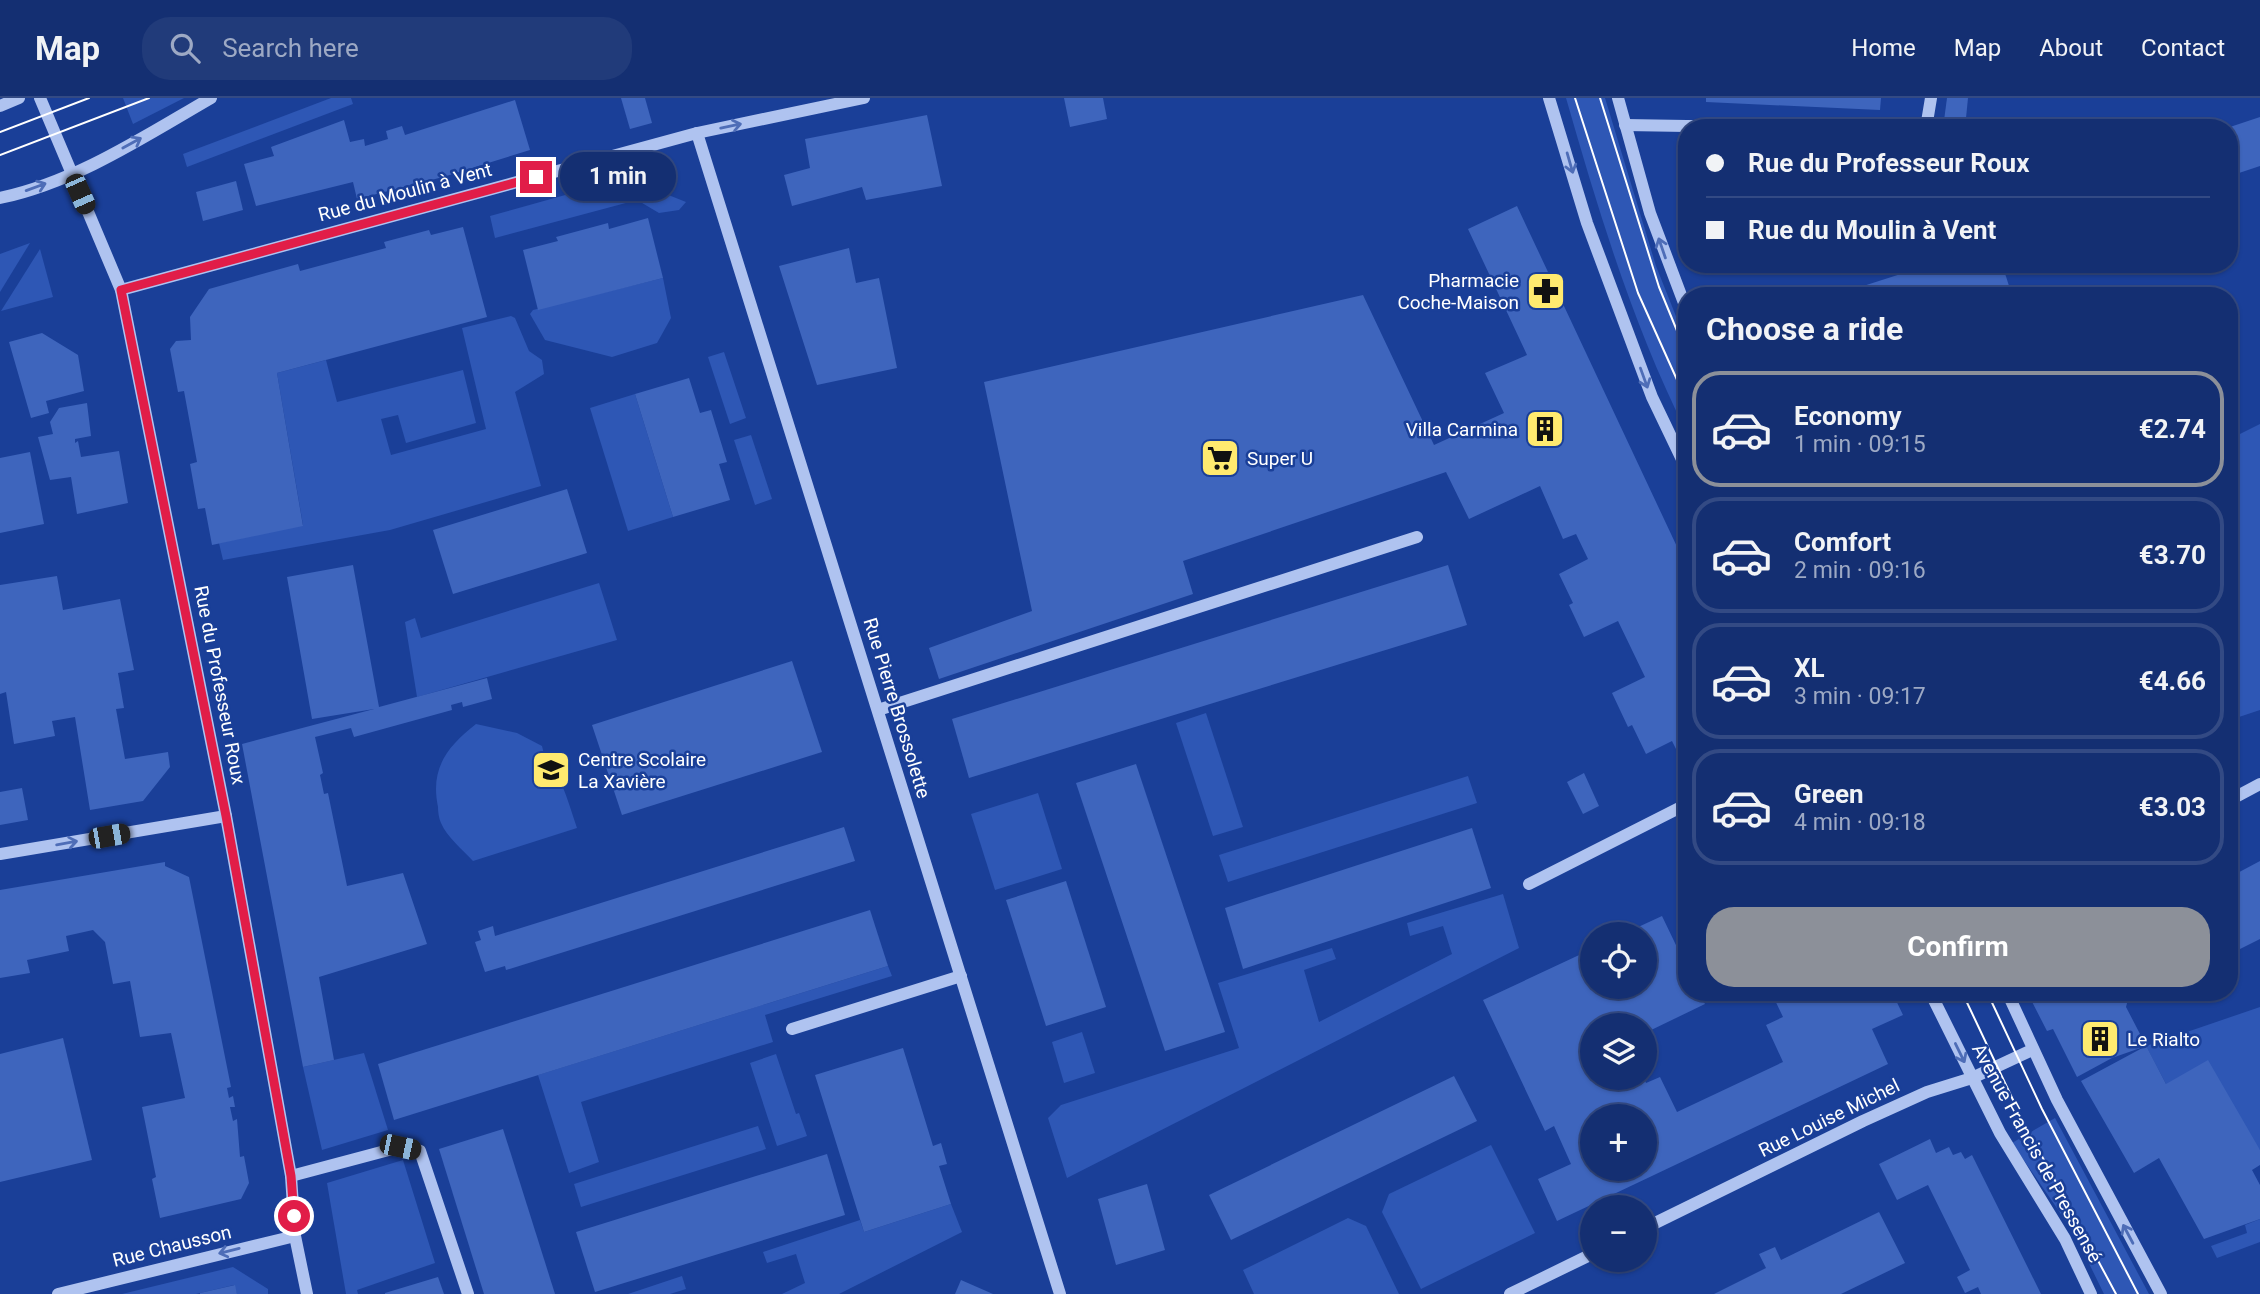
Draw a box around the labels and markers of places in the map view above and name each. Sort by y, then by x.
place label: Pharmacie Coche-Maison [1397,269,1519,314]
pharmacy icon: Pharmacie Coche-Maison [1525,270,1567,312]
building icon: Villa Carmina [1524,408,1566,450]
place label: Villa Carmina [1406,418,1518,441]
supermarket icon: Super U [1199,437,1241,479]
place label: Super U [1247,447,1313,470]
place label: Centre Scolaire La Xavière [578,748,706,793]
school or university icon: Centre Scolaire La Xavière [530,749,572,791]
building icon: Le Rialto [2079,1018,2121,1060]
place label: Le Rialto [2127,1028,2200,1051]

